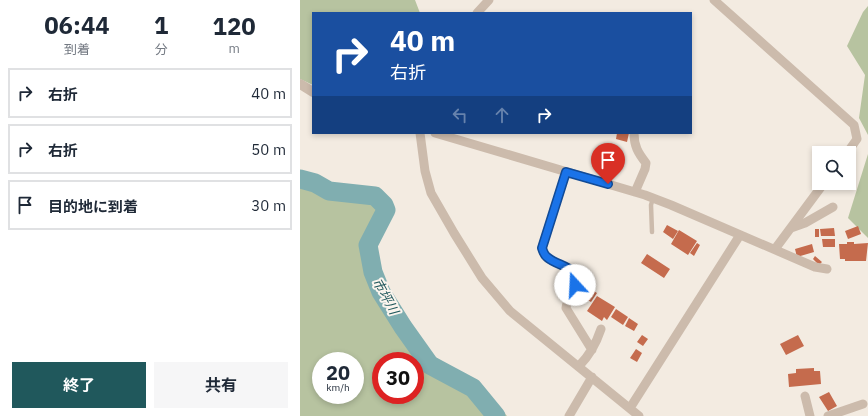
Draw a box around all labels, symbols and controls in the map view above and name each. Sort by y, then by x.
text: 06:44 [44,9,110,41]
text: 1 [154,9,168,41]
text: 120 [213,10,256,42]
text: 40 m [390,22,455,59]
icon: right [324,28,376,80]
text: m [228,40,240,57]
text: 到着 [64,41,90,58]
text: 分 [155,41,168,58]
text: 右折 [390,61,426,84]
icon: right [14,82,36,104]
text: 40 m [251,84,286,103]
text: 右折 [48,85,78,104]
icon: left [449,104,471,126]
icon: ahead [491,104,513,126]
icon: right [533,104,555,126]
icon: right [14,138,36,160]
text: 50 m [251,140,286,159]
text: 右折 [48,141,78,160]
pin [591,143,625,184]
map controls [812,146,856,190]
button: search [812,146,856,190]
icon: arrive [597,149,619,171]
icon: arrive [14,194,36,216]
text: 30 m [251,196,286,215]
text: 目的地に到着 [48,197,138,216]
position arrow [554,264,596,306]
water label: 市坪川 [369,275,403,319]
speed limit sign: 30 [372,352,424,404]
text: 20 [326,359,350,386]
button: 終了 [12,362,146,408]
button: 共有 [154,362,288,408]
text: km/h [326,381,350,394]

